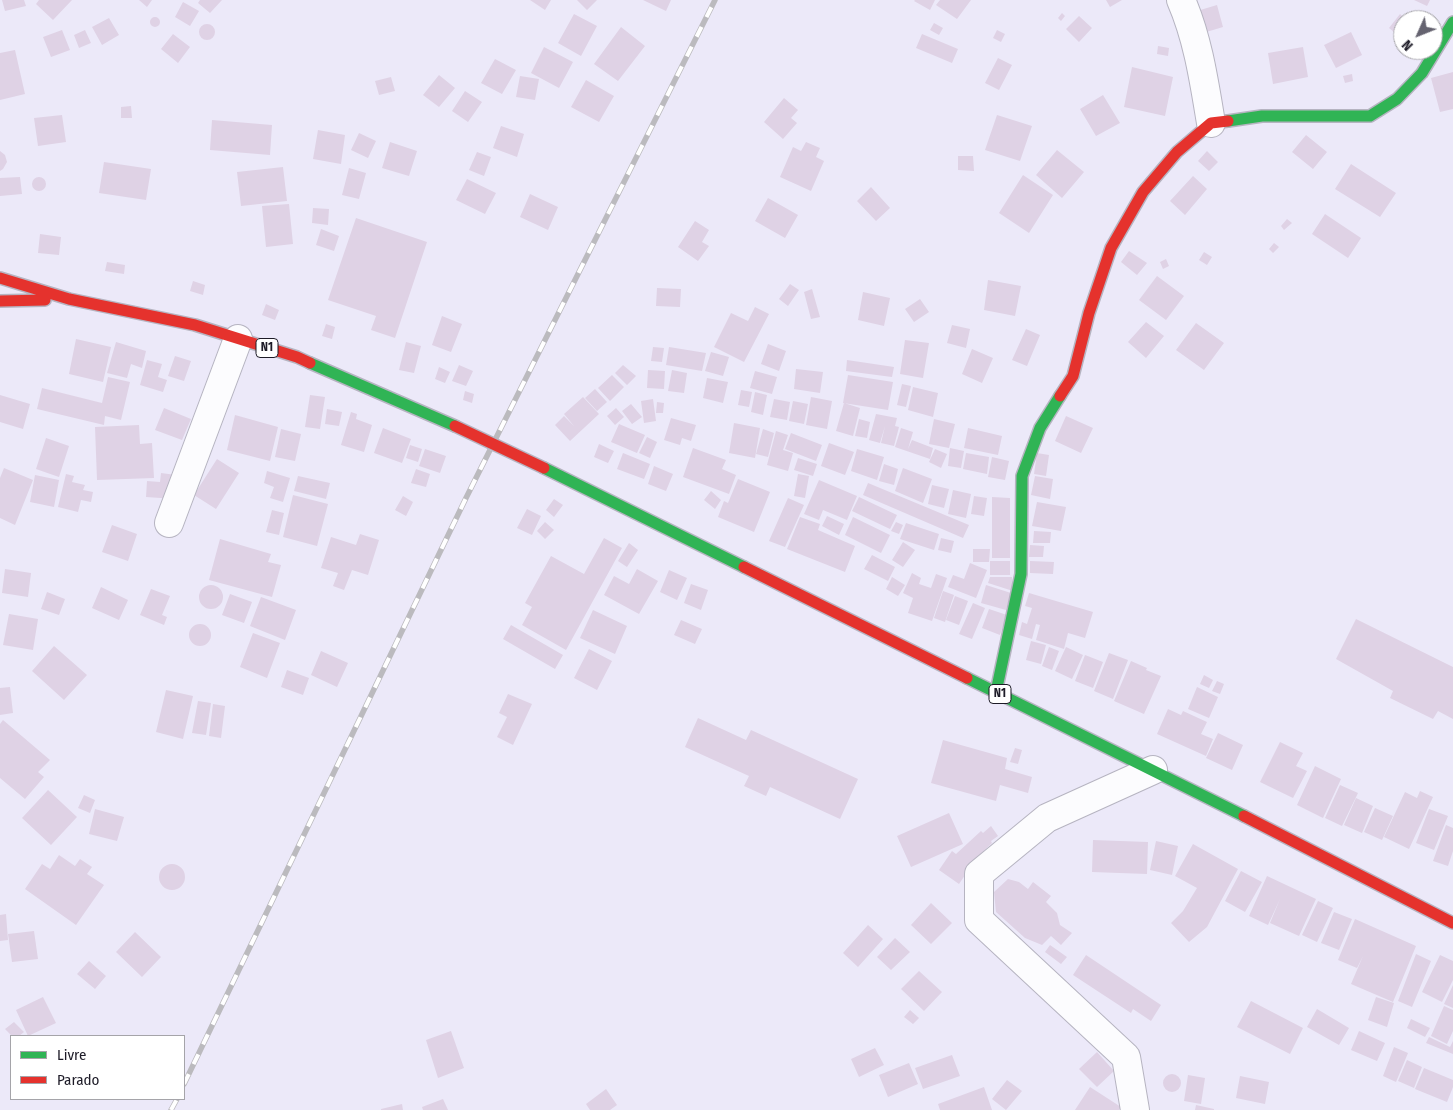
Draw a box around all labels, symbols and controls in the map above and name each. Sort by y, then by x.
north arrow [1393,10,1443,60]
text: N [1399,36,1417,54]
road number: N1 [256,338,278,358]
road number: N1 [989,684,1011,704]
legend [10,1035,185,1100]
text: Livre [57,1046,86,1064]
text: Parado [57,1071,99,1089]

